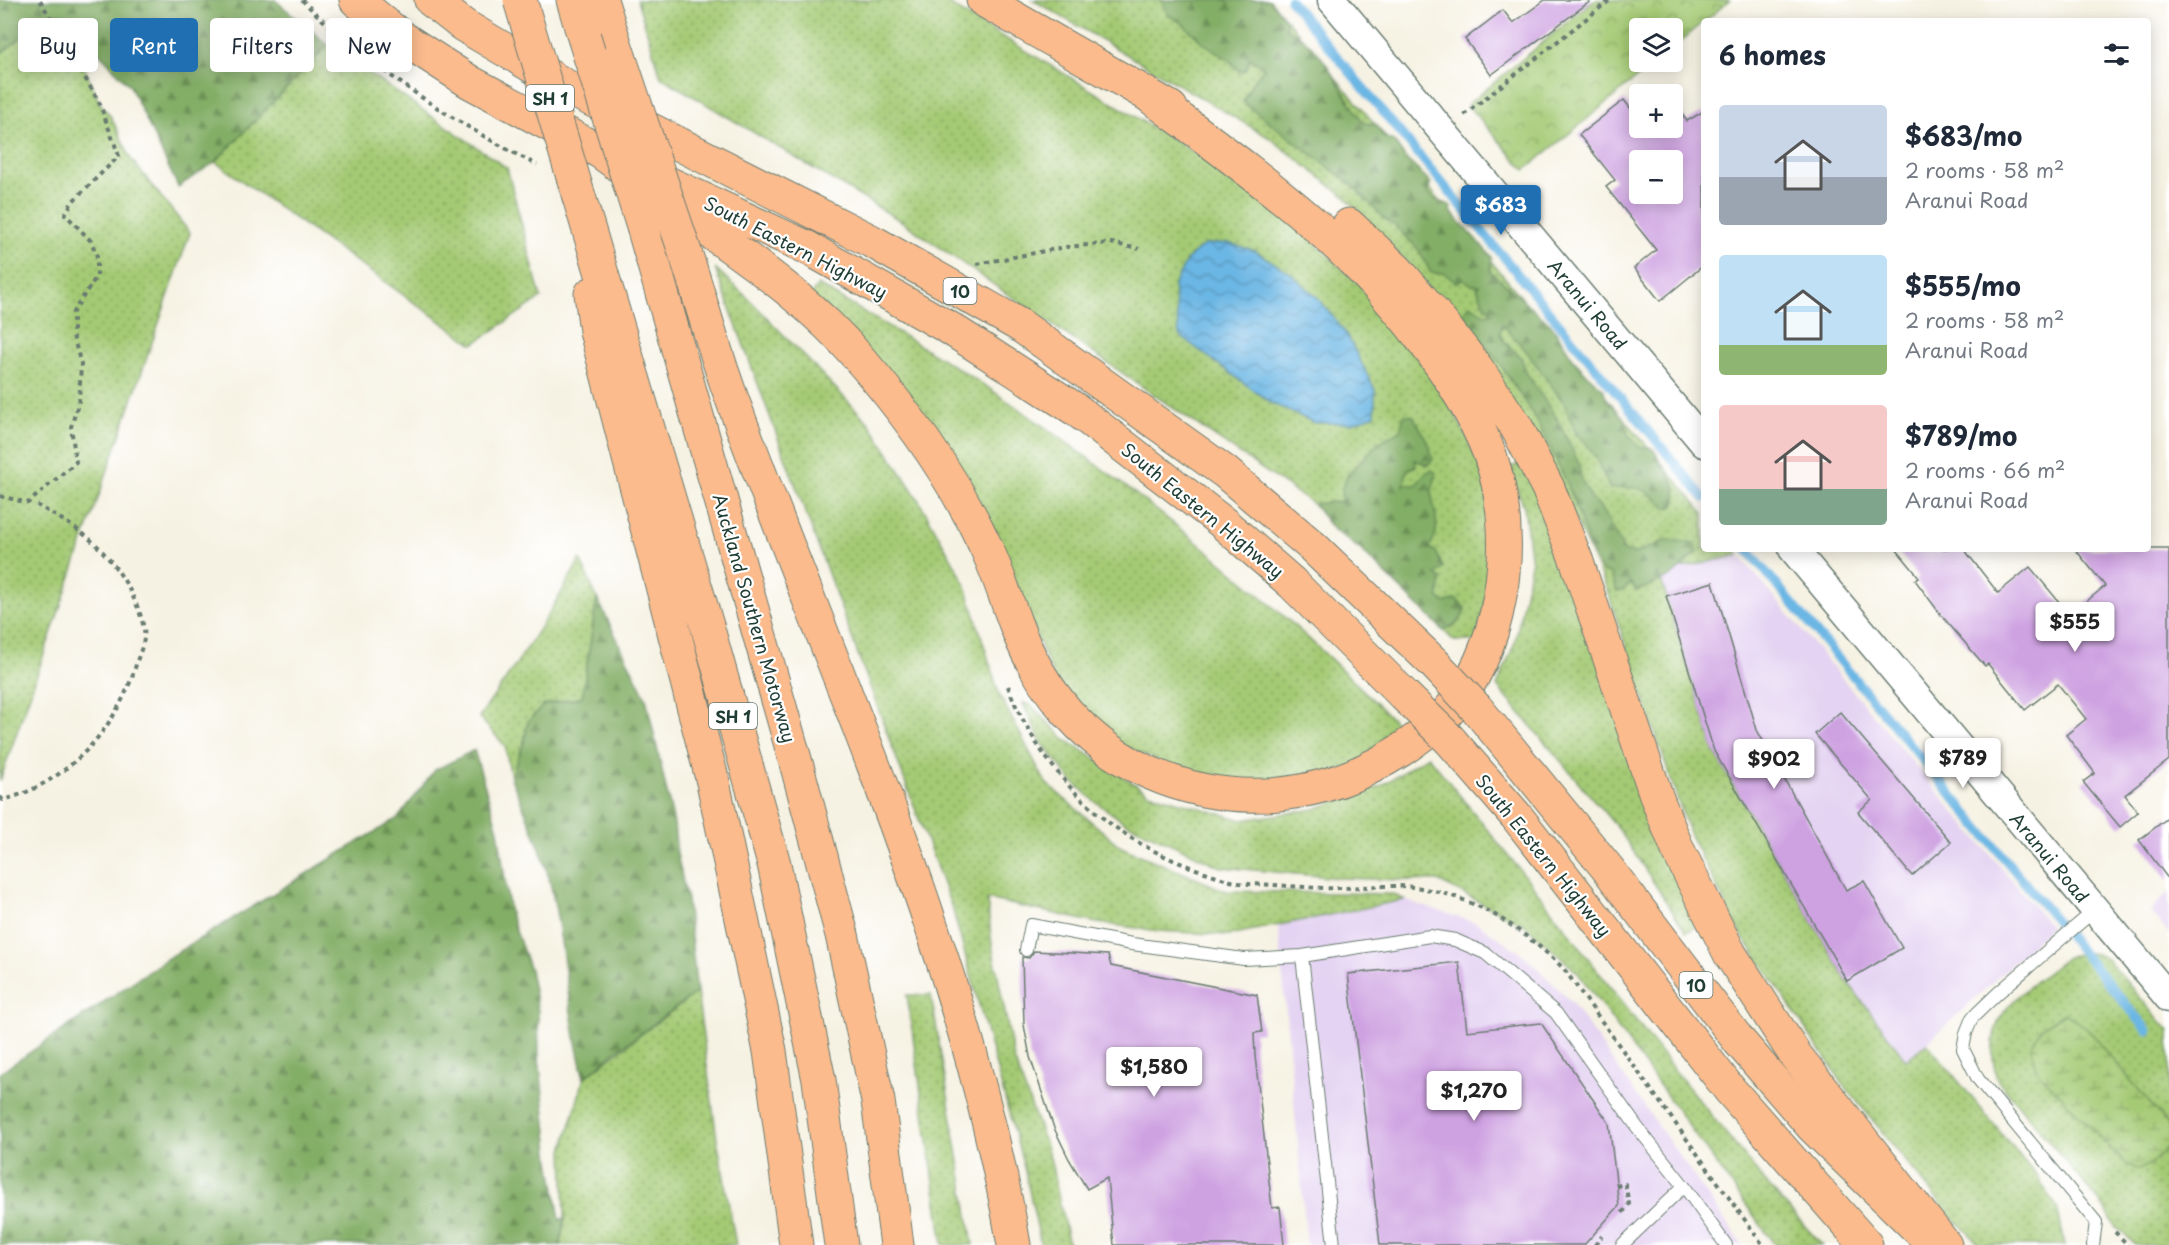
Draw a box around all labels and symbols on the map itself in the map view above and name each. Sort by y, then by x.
road number: SH 1 [526,85,574,111]
pin: $683 [1465,185,1537,236]
street label: South Eastern Highway [700,189,892,305]
street label: Aranui Road [1542,253,1634,355]
road number: 10 [944,278,976,304]
street label: South Eastern Highway [1116,436,1290,584]
street label: Auckland Southern Motorway [706,490,804,746]
pin: $555 [2039,602,2111,653]
road number: SH 1 [709,703,757,729]
pin: $789 [1927,738,1999,789]
pin: $902 [1738,739,1810,790]
street label: South Eastern Highway [1470,768,1618,942]
street label: Aranui Road [2004,806,2096,908]
road number: 10 [1680,972,1712,998]
pin: $1,580 [1105,1047,1203,1098]
pin: $1,270 [1425,1071,1523,1122]

